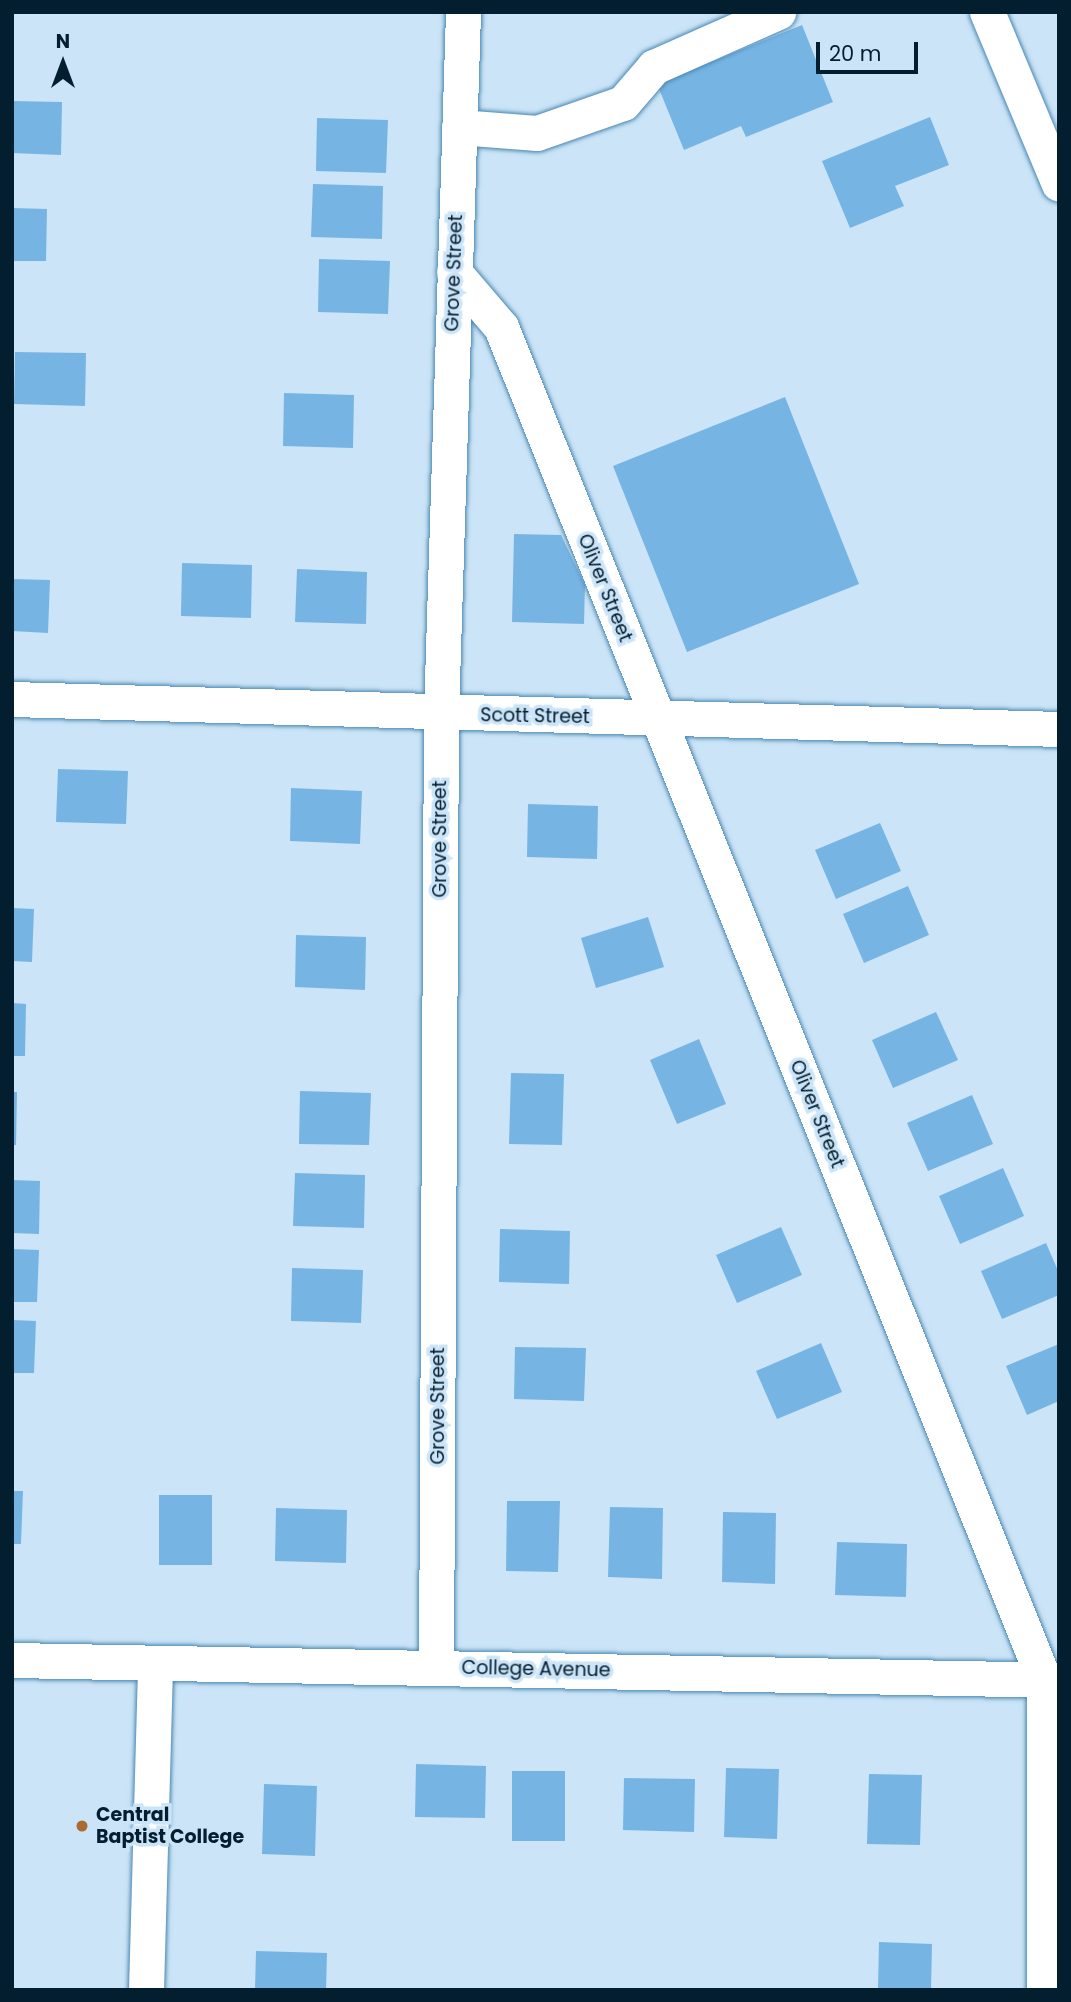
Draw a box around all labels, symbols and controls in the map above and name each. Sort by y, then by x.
north arrow [28,28,98,98]
text: N [56,28,70,55]
scale bar [819,28,920,72]
text: 20 m [829,39,882,68]
street label: Grove Street [441,214,467,332]
street label: Oliver Street [573,531,637,645]
street label: Scott Street [480,704,590,728]
street label: Grove Street [429,780,451,898]
street label: Oliver Street [785,1057,849,1171]
street label: Grove Street [427,1347,449,1465]
street label: College Avenue [461,1656,611,1682]
place label: Central Baptist College [96,1804,244,1848]
marker: Central Baptist College [74,1818,90,1834]

